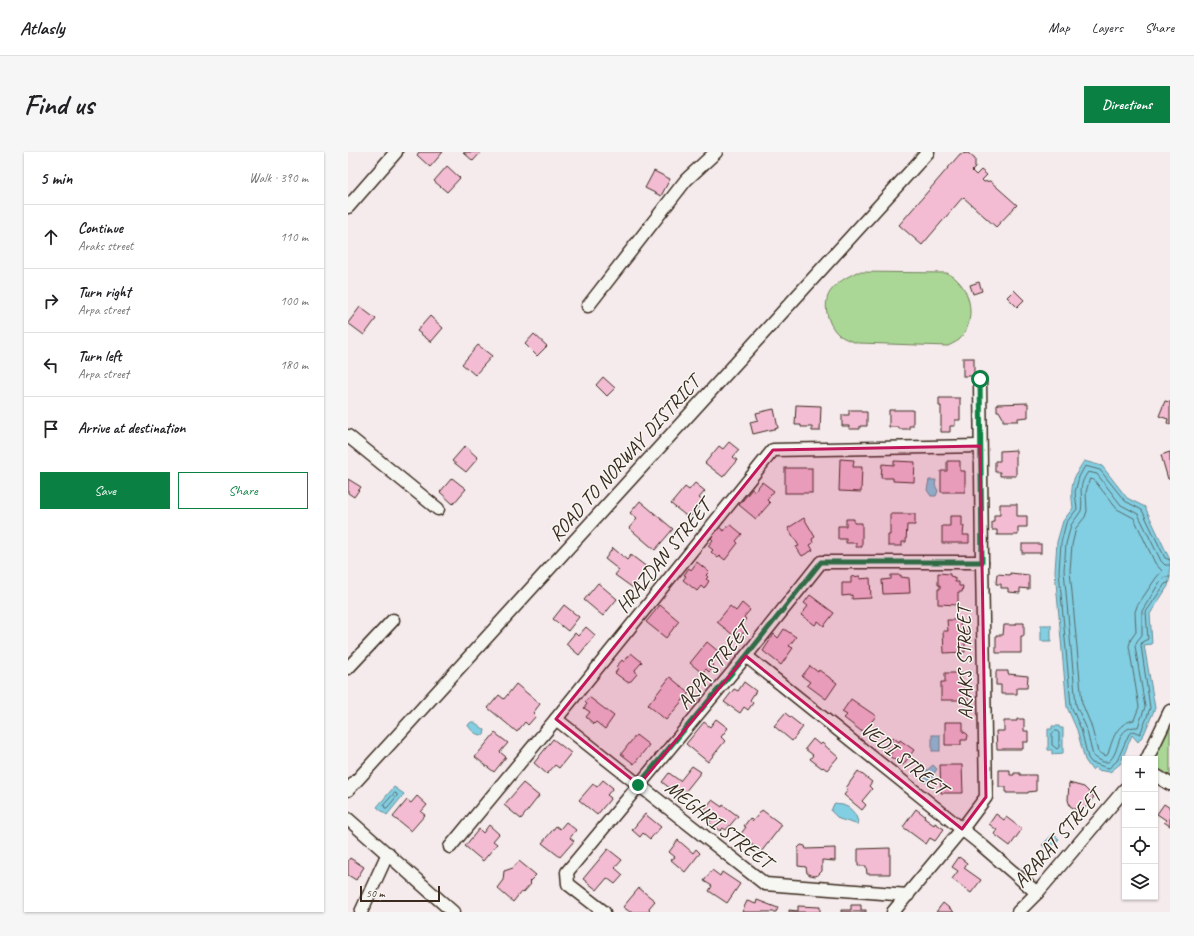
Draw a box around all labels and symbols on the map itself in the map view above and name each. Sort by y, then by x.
street label: ROAD TO NORWAY DISTRICT [543,367,708,546]
route start [971,370,989,388]
street label: HRAZDAN STREET [610,491,720,618]
street label: ARAKS STREET [951,602,978,720]
street label: ARPA STREET [671,615,759,714]
street label: VEDI STREET [856,716,955,804]
street label: MEGHRI STREET [660,775,781,877]
route end [629,776,647,794]
street label: ARARAT STREET [1008,781,1110,893]
scale bar [360,884,440,903]

